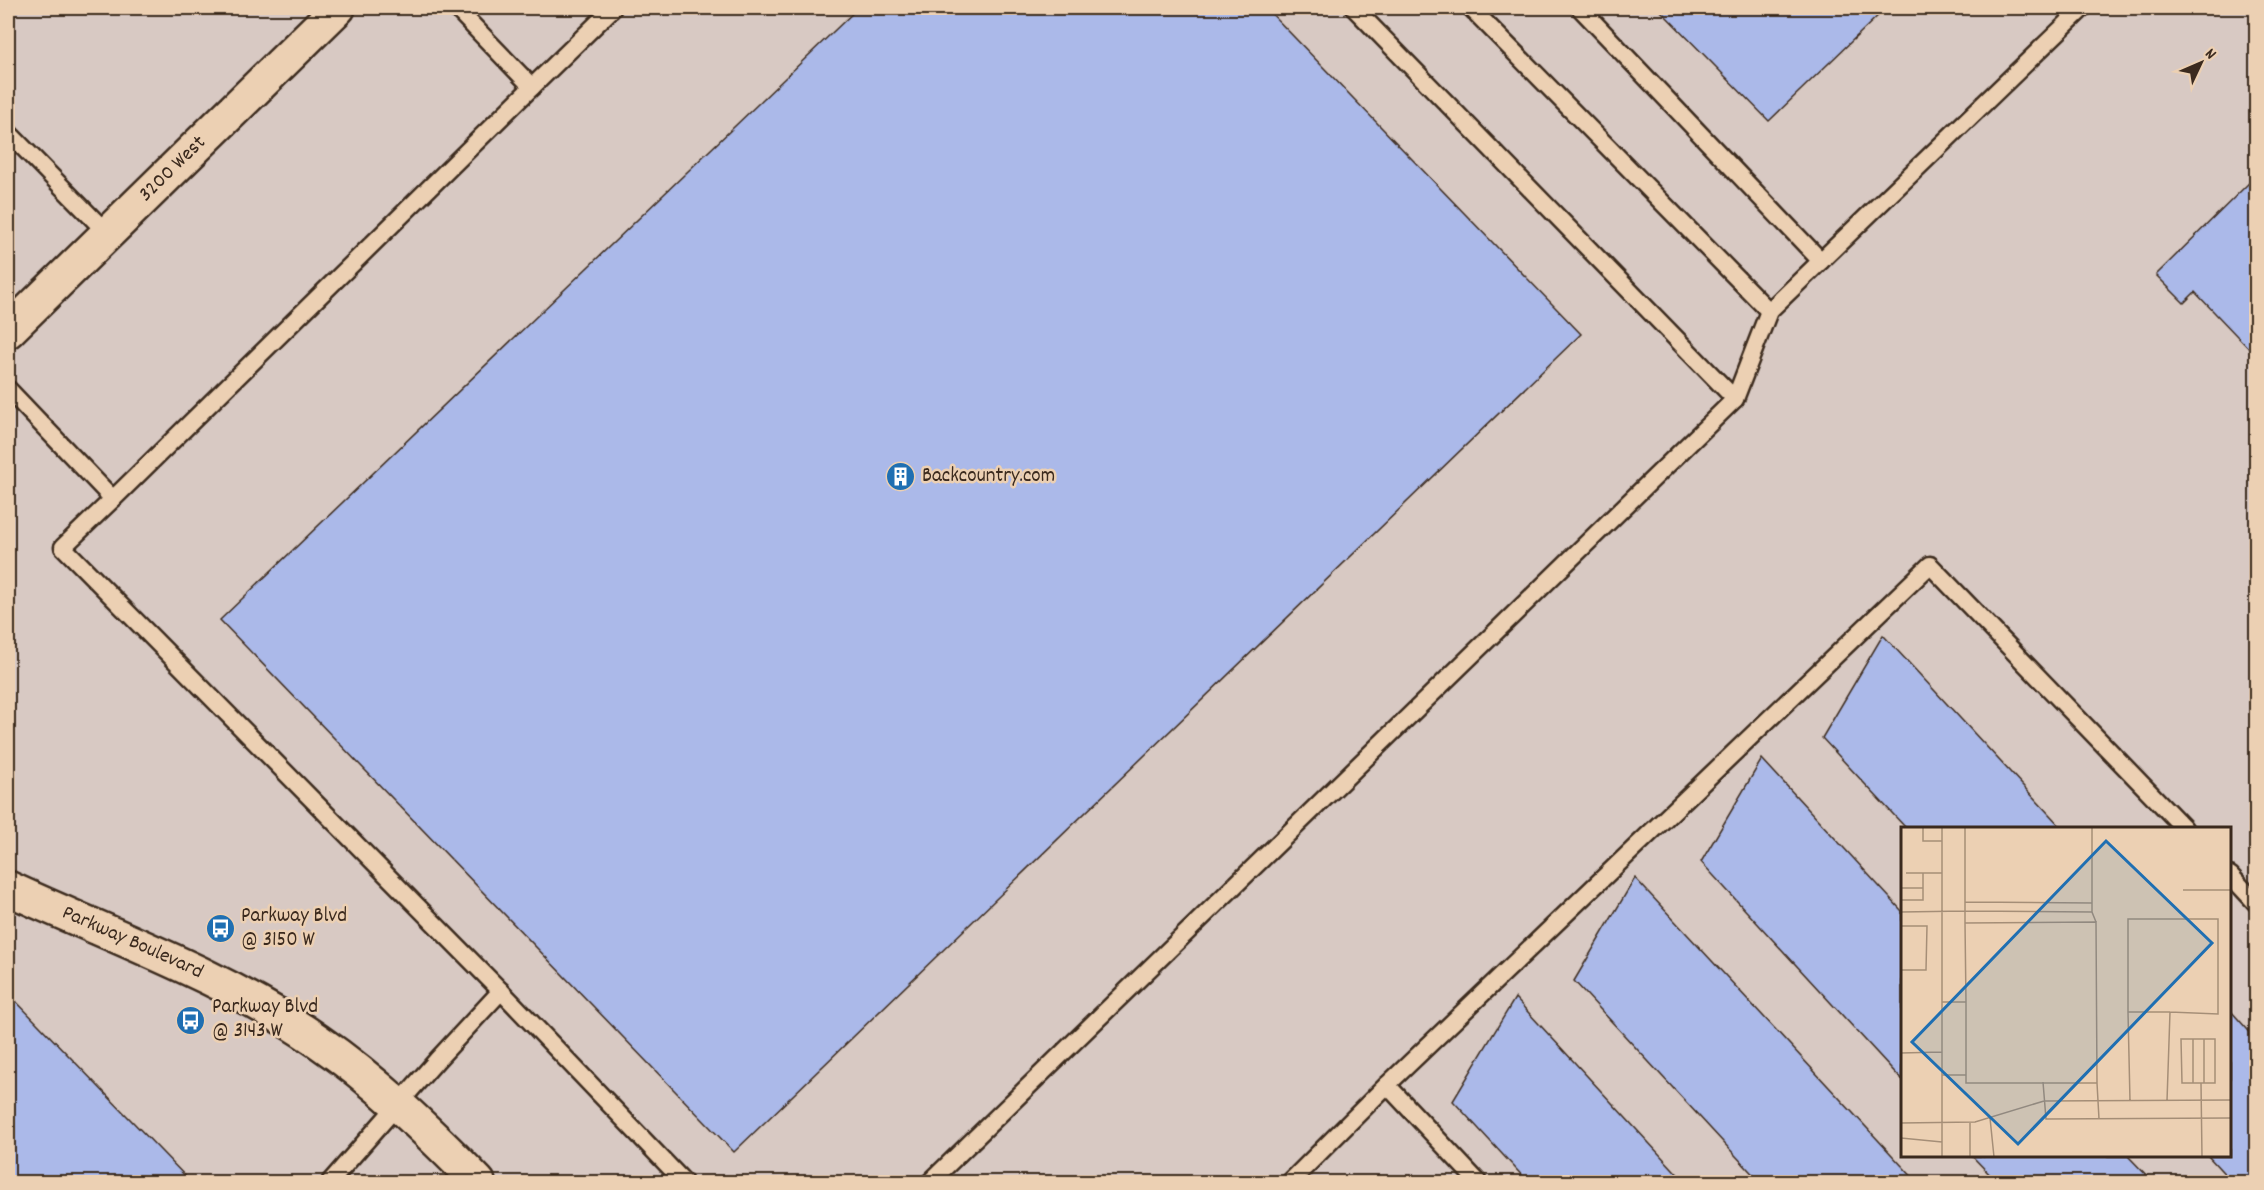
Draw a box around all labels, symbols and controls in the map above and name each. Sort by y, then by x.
north arrow [2171,33,2231,93]
text: N [2199,43,2221,65]
street label: 3200 West [133,129,214,210]
building icon: Backcountry.com [885,461,917,493]
place label: Backcountry.com [922,462,1055,492]
inset map [1901,827,2231,1157]
street label: Parkway Boulevard [57,899,208,988]
place label: Parkway Blvd @ 3150 W [241,902,347,956]
bus stop icon: Parkway Blvd @ 3150 W [204,913,236,945]
place label: Parkway Blvd @ 3143 W [212,993,318,1047]
bus stop icon: Parkway Blvd @ 3143 W [175,1004,207,1036]

